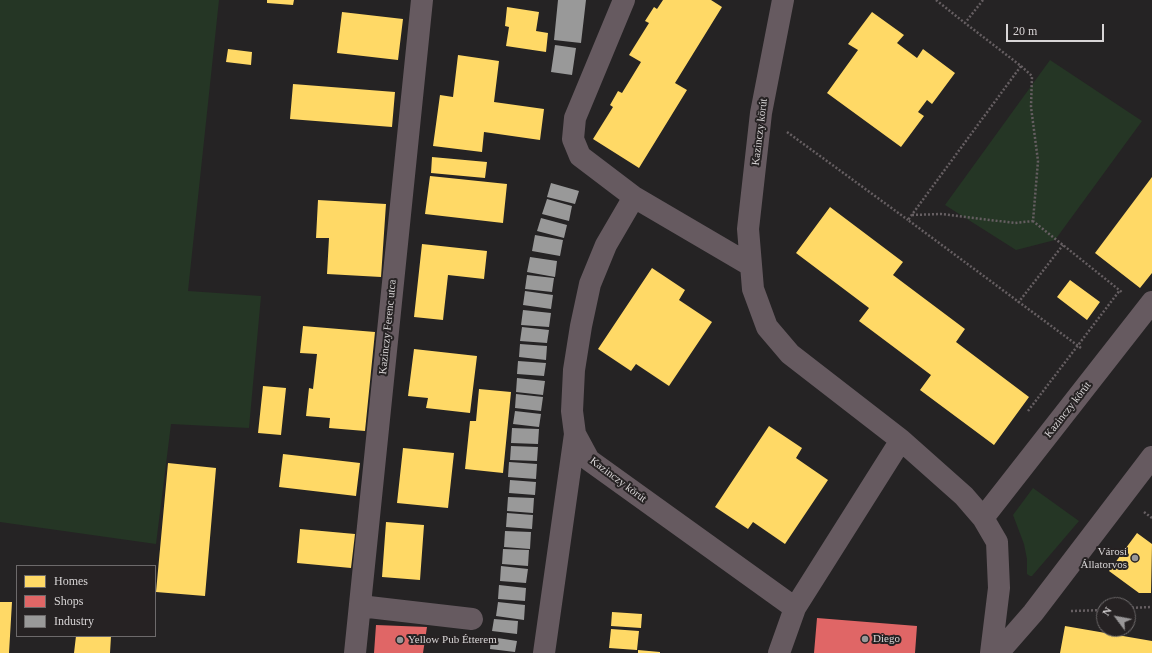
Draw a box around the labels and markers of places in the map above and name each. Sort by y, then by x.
place label: Városi Állatorvos [1081,545,1127,571]
marker: Városi Állatorvos [1130,553,1140,563]
place label: Diego [873,632,900,646]
place label: Yellow Pub Étterem [408,633,497,647]
marker: Diego [860,634,870,644]
marker: Yellow Pub Étterem [395,635,405,645]

